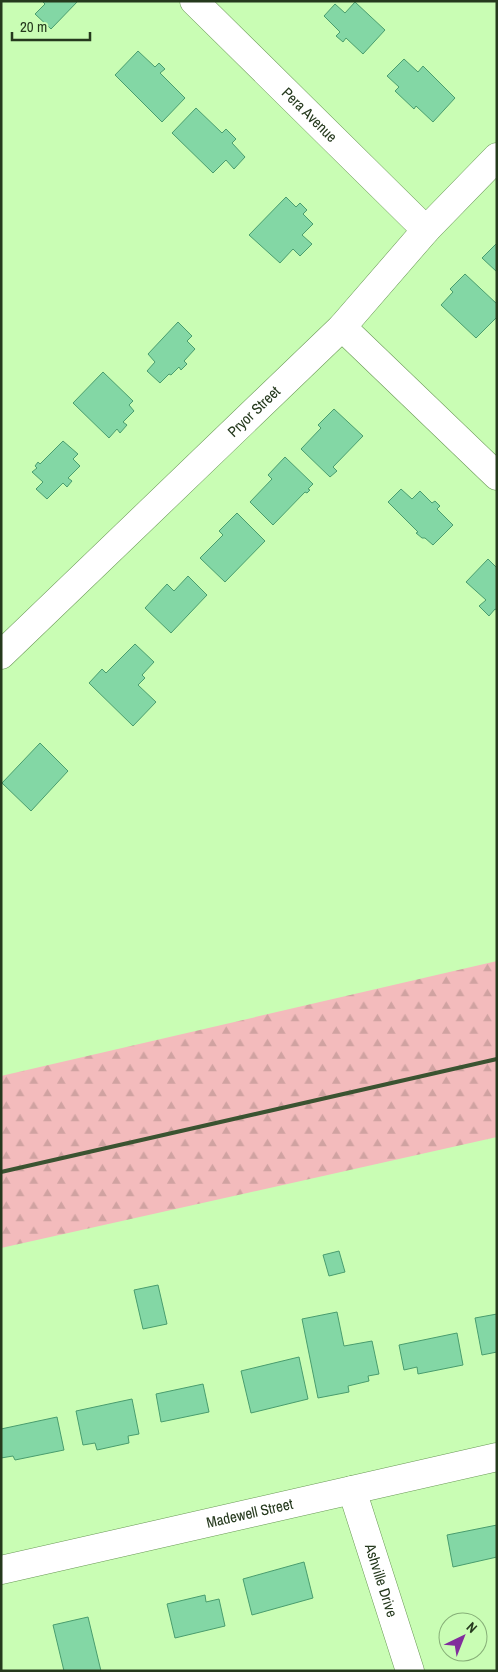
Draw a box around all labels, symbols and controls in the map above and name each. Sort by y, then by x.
scale bar [12,10,90,42]
text: 20 m [20,16,47,37]
street label: Pera Avenue [277,82,342,147]
street label: Pryor Street [223,381,285,442]
street label: Madewell Street [204,1493,295,1533]
street label: Ashville Drive [360,1540,403,1620]
north arrow [438,1612,488,1662]
text: N [463,1618,481,1637]

